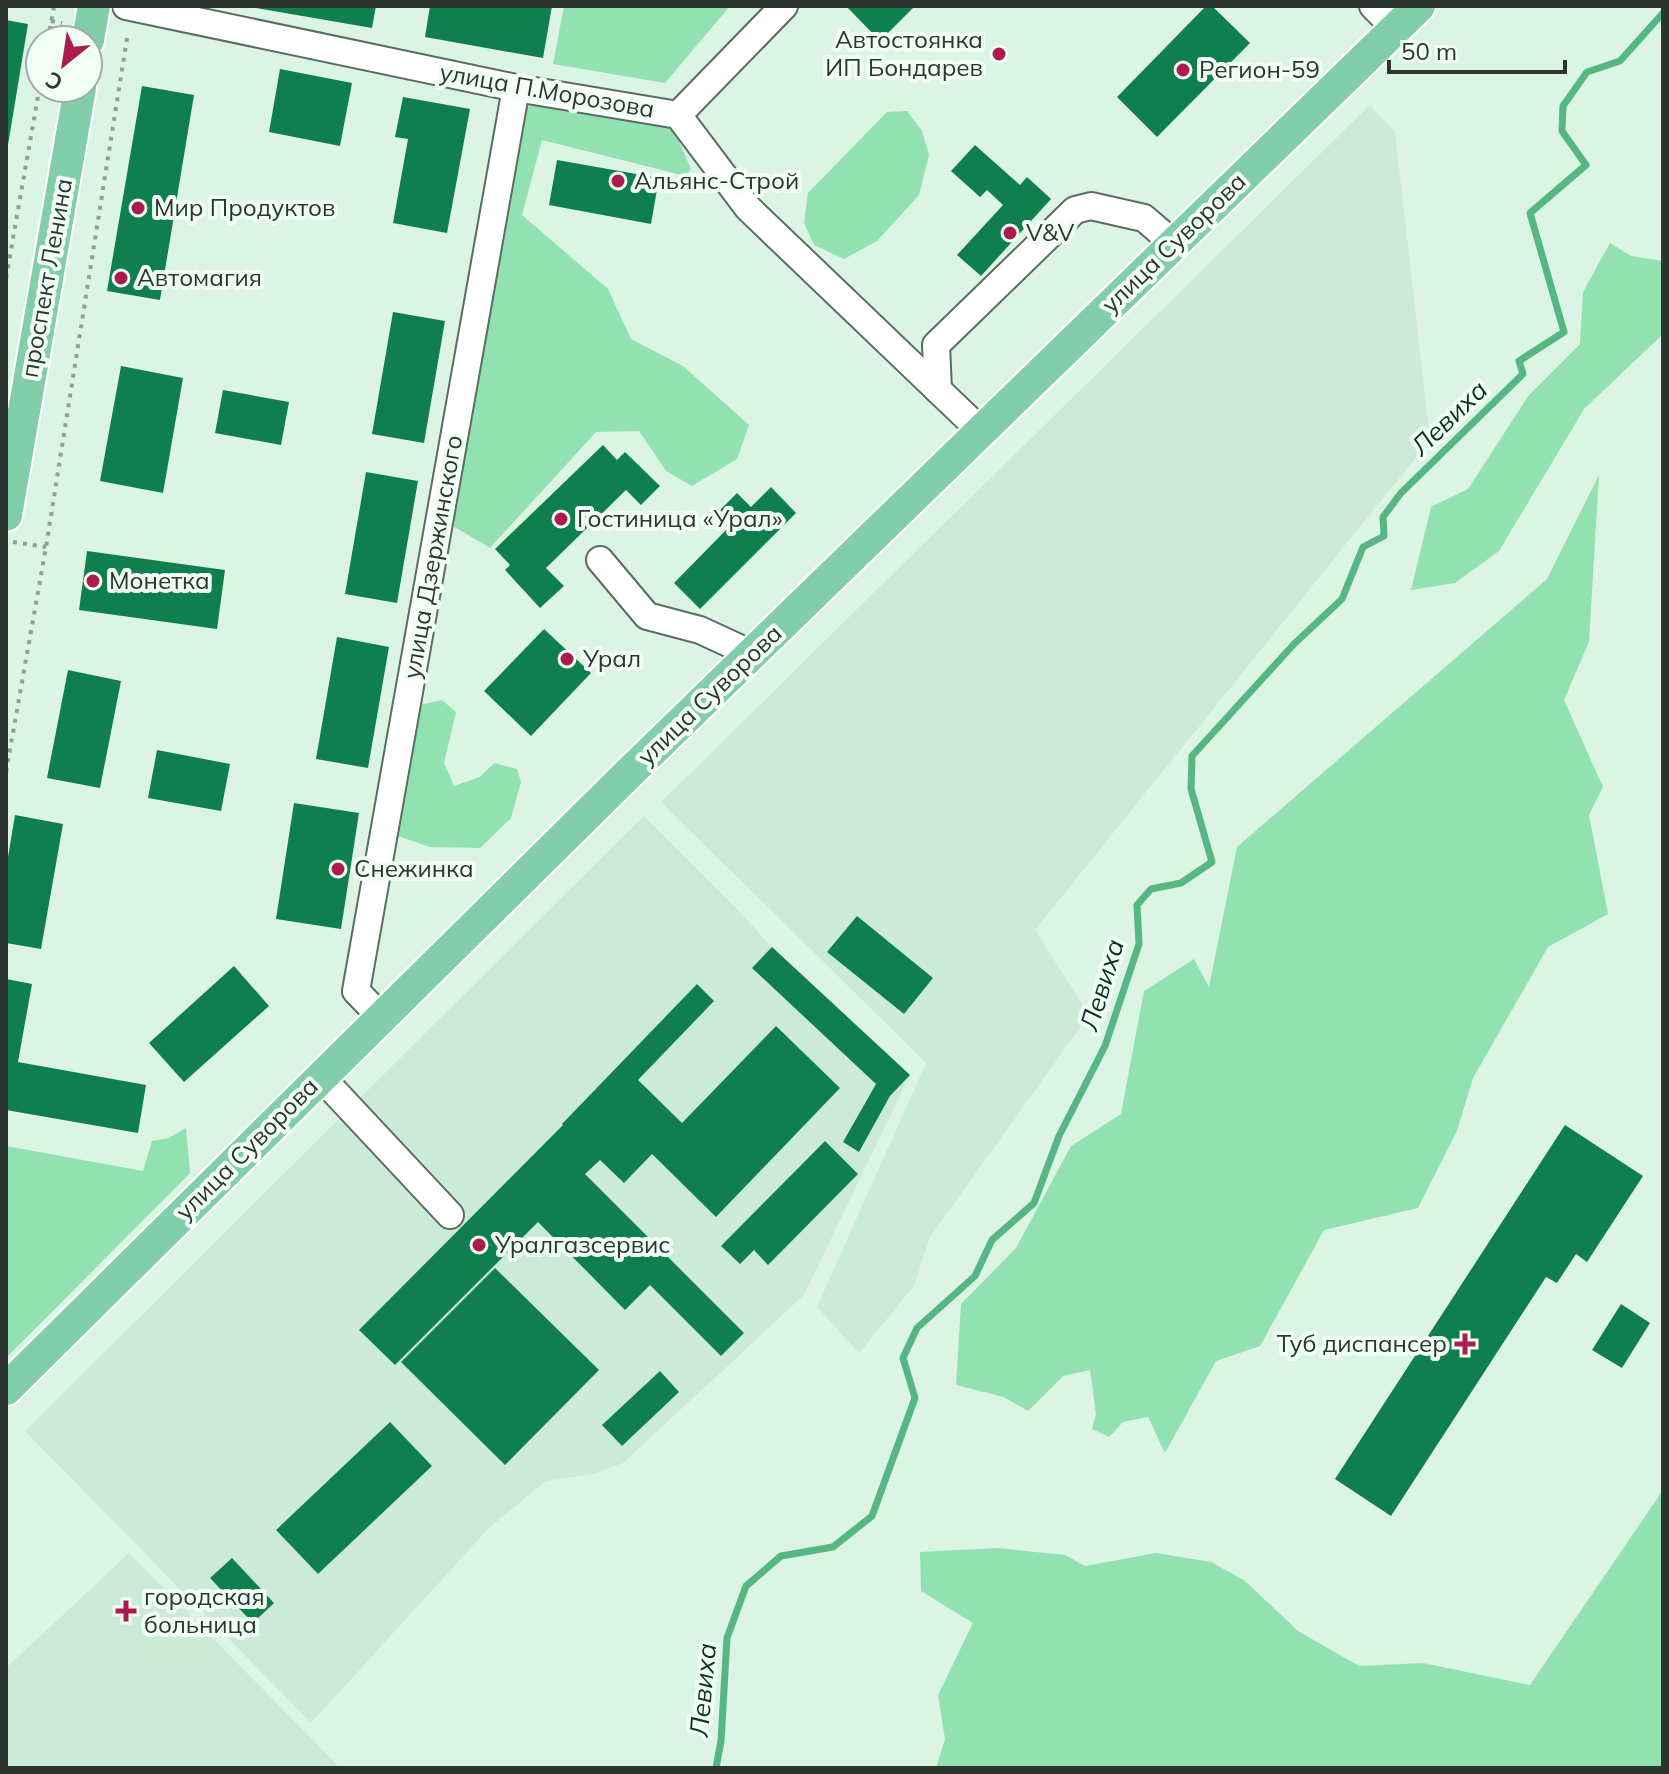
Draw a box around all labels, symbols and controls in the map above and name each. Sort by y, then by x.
north arrow [24,24,104,104]
place label: Автостоянка ИП Бондарев [825,24,983,82]
scale bar [1389,24,1565,74]
text: 50 m [1401,36,1457,66]
marker: Автостоянка ИП Бондарев [990,45,1008,63]
place label: Регион-59 [1199,54,1320,84]
street label: улица П.Морозова [438,56,657,124]
marker: Регион-59 [1174,61,1192,79]
text: С [40,65,68,97]
place label: Альянс-Строй [634,165,799,195]
street label: улица Суворова [1095,166,1252,319]
marker: Альянс-Строй [609,172,627,190]
street label: проспект Ленина [14,176,78,380]
place label: Мир Продуктов [154,192,335,222]
marker: Мир Продуктов [129,199,147,217]
place label: V&V [1026,217,1075,247]
marker: V&V [1001,224,1019,242]
place label: Автомагия [137,262,262,292]
marker: Автомагия [112,269,130,287]
water label: Левиха [1403,373,1494,463]
street label: улица Дзержинского [396,432,468,681]
place label: Гостиница «Урал» [577,503,783,533]
marker: Гостиница «Урал» [552,510,570,528]
place label: Монетка [109,565,210,595]
marker: Монетка [84,572,102,590]
street label: улица Суворова [631,618,788,771]
place label: Урал [582,643,641,673]
marker: Урал [558,650,576,668]
place label: Снежинка [354,853,474,883]
marker: Снежинка [329,860,347,878]
water label: Левиха [1072,935,1131,1036]
street label: улица Суворова [169,1071,324,1226]
place label: Уралгазсервис [494,1229,670,1259]
marker: Уралгазсервис [470,1236,488,1254]
place label: Туб диспансер [1277,1328,1447,1358]
marker: Туб диспансер [1454,1333,1476,1355]
place label: городская больница [144,1581,265,1639]
marker: городская больница [115,1600,137,1622]
water label: Левиха [682,1642,723,1739]

